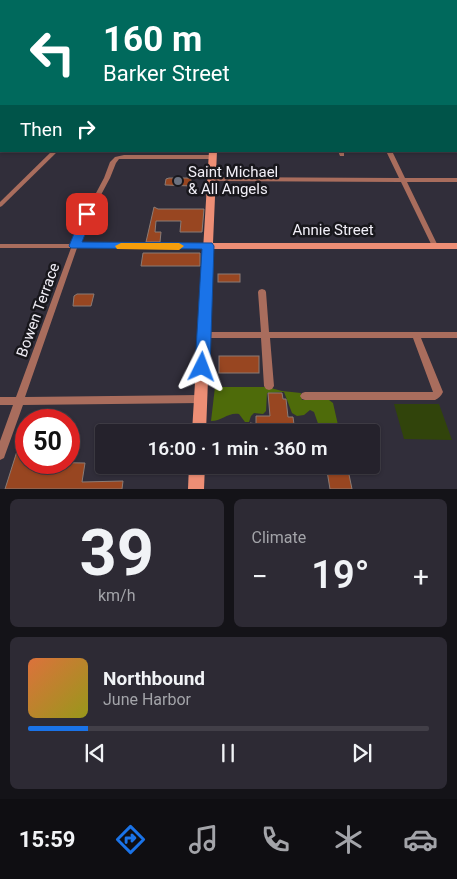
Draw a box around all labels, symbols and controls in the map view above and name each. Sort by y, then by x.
text: 160 m [103,19,202,60]
icon: left [20,20,85,85]
text: Barker Street [103,61,230,86]
icon: right [72,115,100,143]
text: Then [20,118,62,141]
place label: Saint Michael & All Angels [188,163,278,198]
marker: Saint Michael & All Angels [172,175,184,187]
pin [66,193,108,235]
icon: arrive [73,200,101,228]
street label: Annie Street [292,221,374,239]
street label: Bowen Terrace [13,260,63,360]
position arrow [175,340,227,392]
speed limit sign: 50 [15,409,80,474]
text: 16:00 · 1 min · 360 m [147,437,328,460]
text: 39 [79,515,154,591]
text: Climate [252,528,306,547]
text: 19° [311,553,369,597]
text: − [252,560,268,593]
text: + [413,560,429,593]
text: km/h [98,586,136,605]
text: Northbound [103,667,205,690]
text: June Harbor [103,690,191,709]
icon: previous [81,739,109,767]
icon: pause [214,739,242,767]
icon: next [348,739,376,767]
icon: directions [113,822,148,857]
icon: music [186,822,221,857]
icon: phone [258,822,293,857]
icon: climate [331,822,366,857]
icon: car [403,822,438,857]
text: 15:59 [19,827,75,852]

